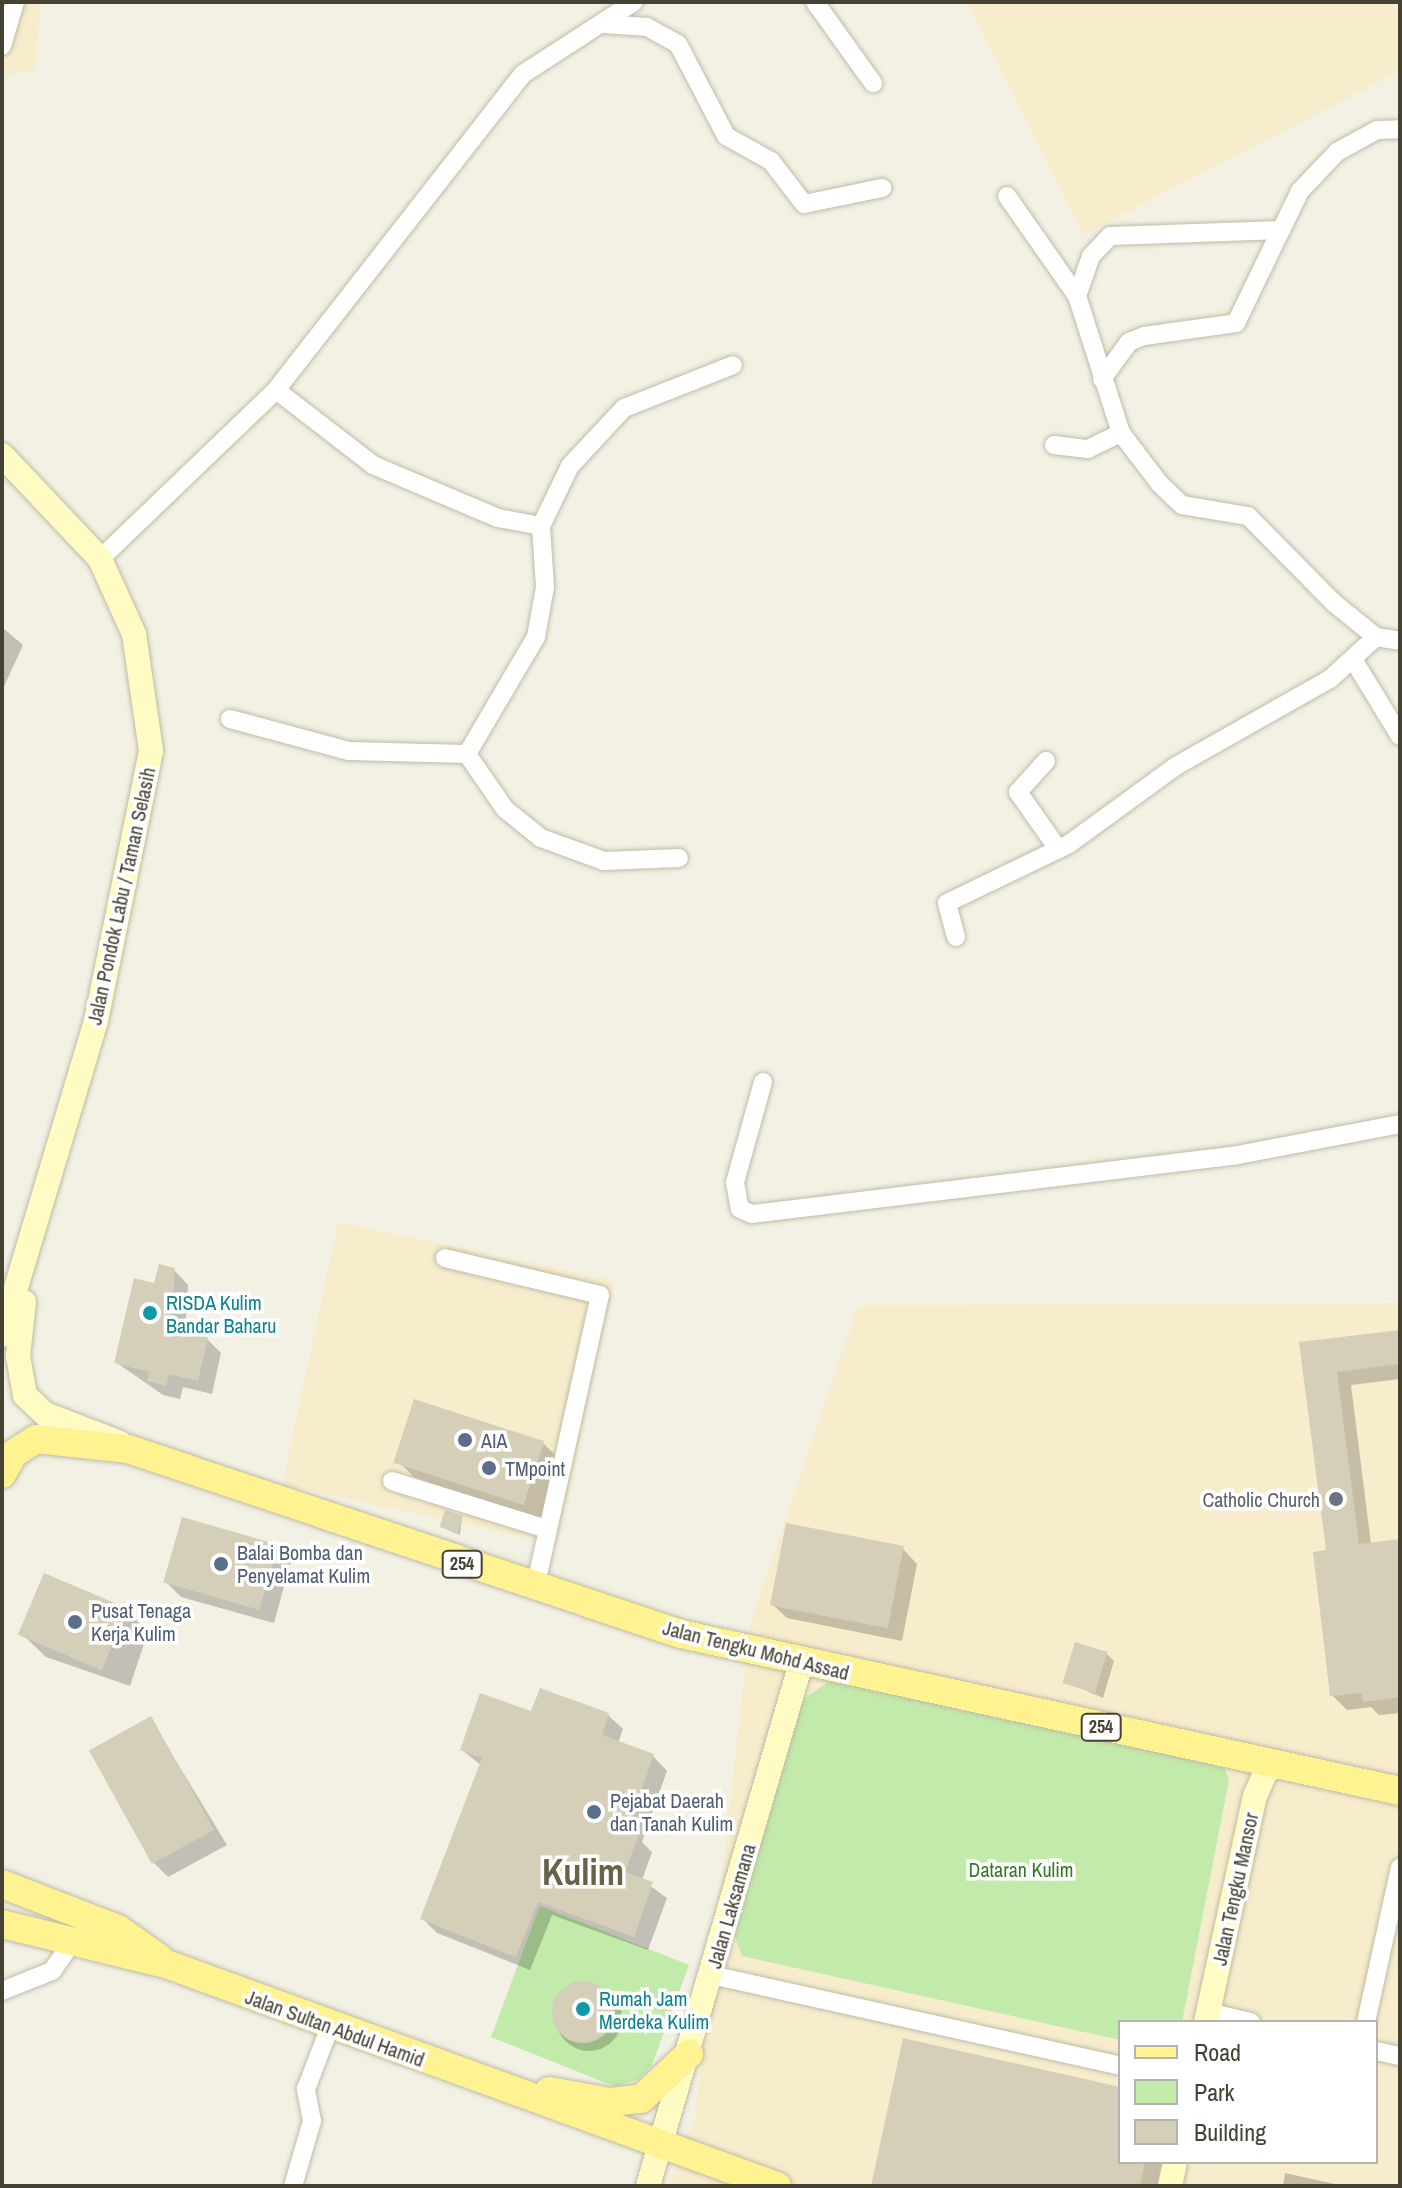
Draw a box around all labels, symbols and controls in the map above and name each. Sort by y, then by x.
street label: Jalan Pondok Labu / Taman Selasih [82,765,160,1027]
place label: RISDA Kulim Bandar Baharu [166,1290,276,1337]
marker: RISDA Kulim Bandar Baharu [141,1304,159,1322]
place label: AIA [481,1428,507,1452]
marker: AIA [456,1431,474,1449]
place label: TMpoint [505,1456,565,1480]
marker: TMpoint [480,1459,498,1477]
place label: Catholic Church [1202,1487,1320,1511]
marker: Catholic Church [1327,1490,1345,1508]
place label: Balai Bomba dan Penyelamat Kulim [237,1540,370,1587]
road number: 254 [440,1550,484,1578]
marker: Balai Bomba dan Penyelamat Kulim [212,1555,230,1573]
place label: Pusat Tenaga Kerja Kulim [91,1598,191,1645]
marker: Pusat Tenaga Kerja Kulim [66,1613,84,1631]
street label: Jalan Tengku Mohd Assad [660,1615,852,1685]
road number: 254 [1079,1713,1123,1741]
place label: Pejabat Daerah dan Tanah Kulim [610,1788,733,1835]
marker: Pejabat Daerah dan Tanah Kulim [585,1803,603,1821]
street label: Jalan Tengku Mansor [1207,1810,1263,1968]
street label: Jalan Laksamana [702,1841,760,1971]
district label: Kulim [542,1851,624,1895]
park label: Dataran Kulim [969,1857,1073,1881]
street label: Jalan Sultan Abdul Hamid [242,1984,428,2072]
place label: Rumah Jam Merdeka Kulim [599,1986,709,2033]
marker: Rumah Jam Merdeka Kulim [574,2000,592,2018]
legend [1118,2020,1378,2164]
text: Road [1194,2036,1241,2068]
text: Park [1194,2076,1234,2108]
text: Building [1194,2116,1266,2148]

